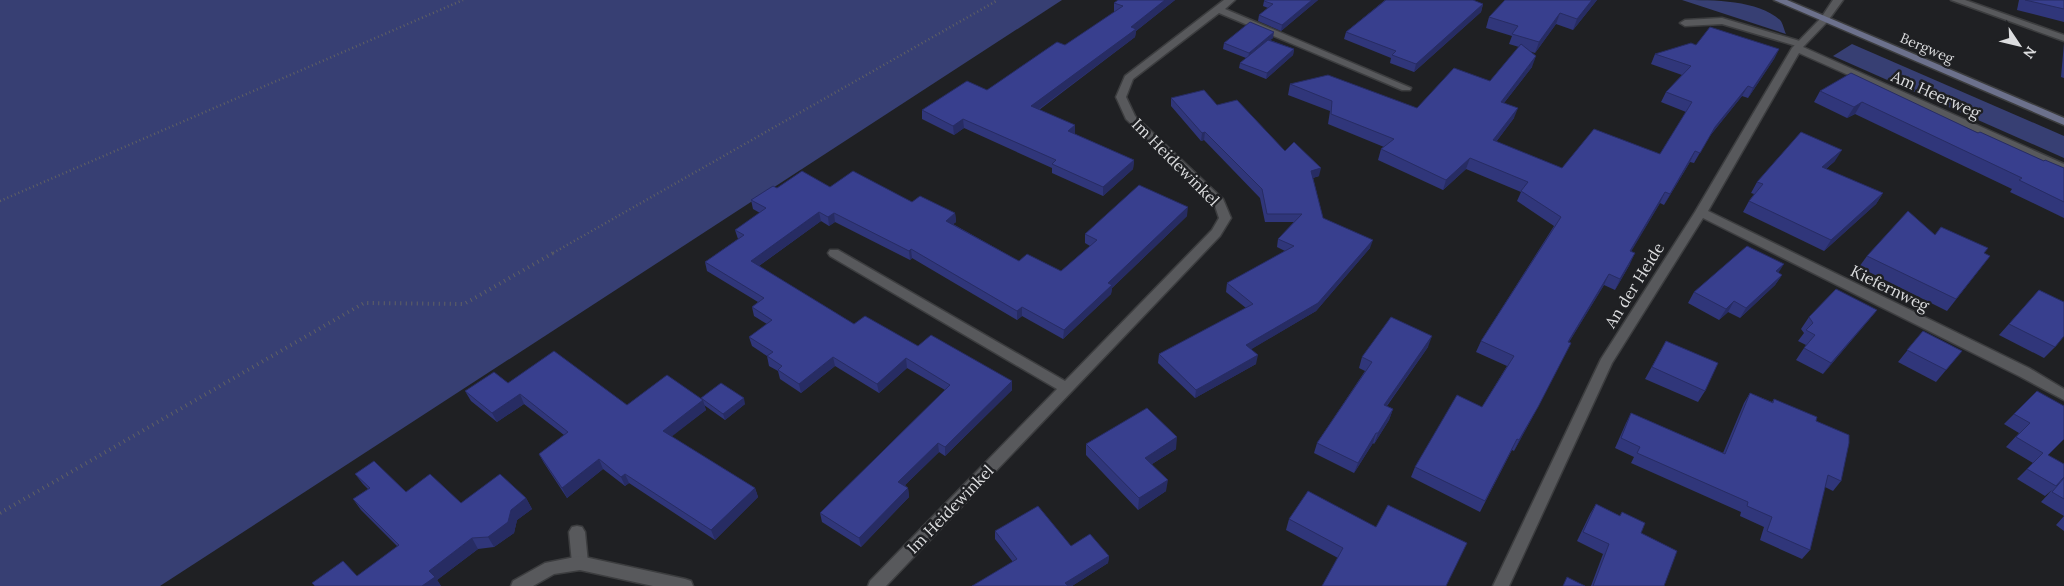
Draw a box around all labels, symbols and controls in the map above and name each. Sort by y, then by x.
north arrow [1994,20,2044,70]
street label: Bergweg [1897,29,1957,67]
text: N [2019,43,2040,62]
street label: Am Heerweg [1888,65,1985,123]
street label: Im Heidewinkel [1128,114,1224,210]
street label: An der Heide [1599,238,1668,332]
street label: Kiefernweg [1848,260,1933,316]
street label: Im Heidewinkel [903,460,997,558]

